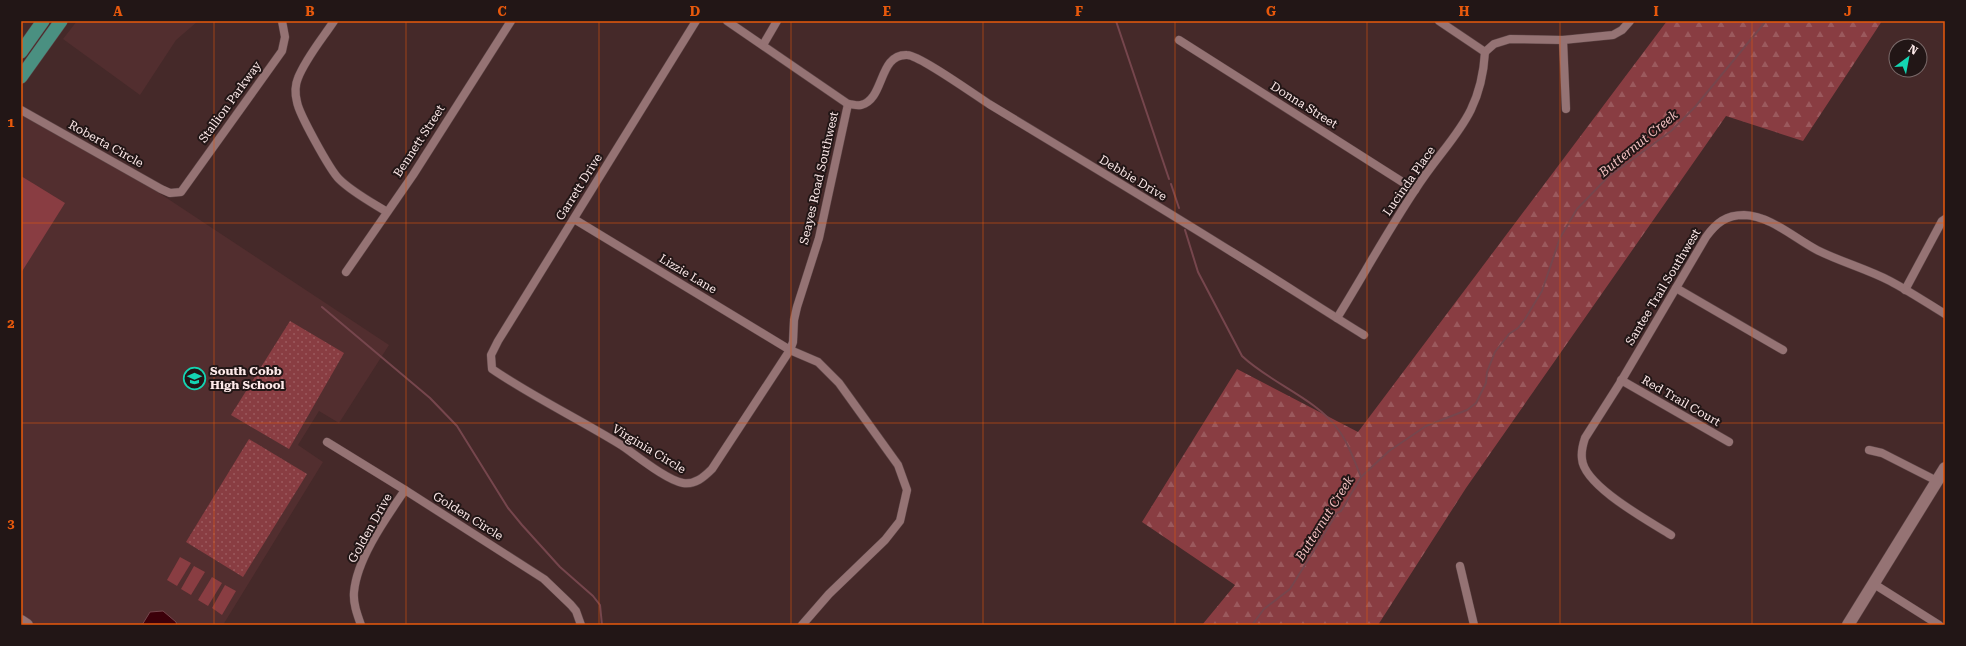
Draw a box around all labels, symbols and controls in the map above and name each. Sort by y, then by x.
text: A [113,4,123,19]
text: B [305,4,315,19]
text: C [497,4,507,19]
text: D [690,4,700,19]
text: E [883,4,891,19]
text: F [1075,4,1083,19]
text: G [1266,4,1276,19]
text: H [1459,4,1470,19]
text: I [1653,4,1659,19]
text: J [1844,4,1852,19]
north arrow [1888,38,1928,78]
text: N [1906,42,1921,58]
street label: Stallion Parkway [196,58,265,145]
street label: Donna Street [1268,79,1340,131]
street label: Bennett Street [390,102,448,180]
water label: Butternut Creek [1595,106,1681,180]
street label: Seayes Road Southwest [797,110,841,246]
text: 1 [7,115,15,130]
street label: Roberta Circle [66,118,146,171]
street label: Lucinda Place [1380,143,1438,218]
street label: Garrett Drive [553,151,605,223]
street label: Debbie Drive [1097,152,1170,204]
street label: Santee Trail Southwest [1623,226,1704,348]
street label: Lizzie Lane [657,251,720,297]
text: 2 [7,316,15,331]
place label: South Cobb High School [210,364,285,392]
school or university icon: South Cobb High School [181,365,207,391]
street label: Red Trail Court [1639,373,1723,429]
street label: Virginia Circle [610,422,689,477]
water label: Butternut Creek [1292,472,1357,564]
street label: Golden Circle [430,489,506,543]
street label: Golden Drive [345,491,395,565]
text: 3 [7,516,15,531]

